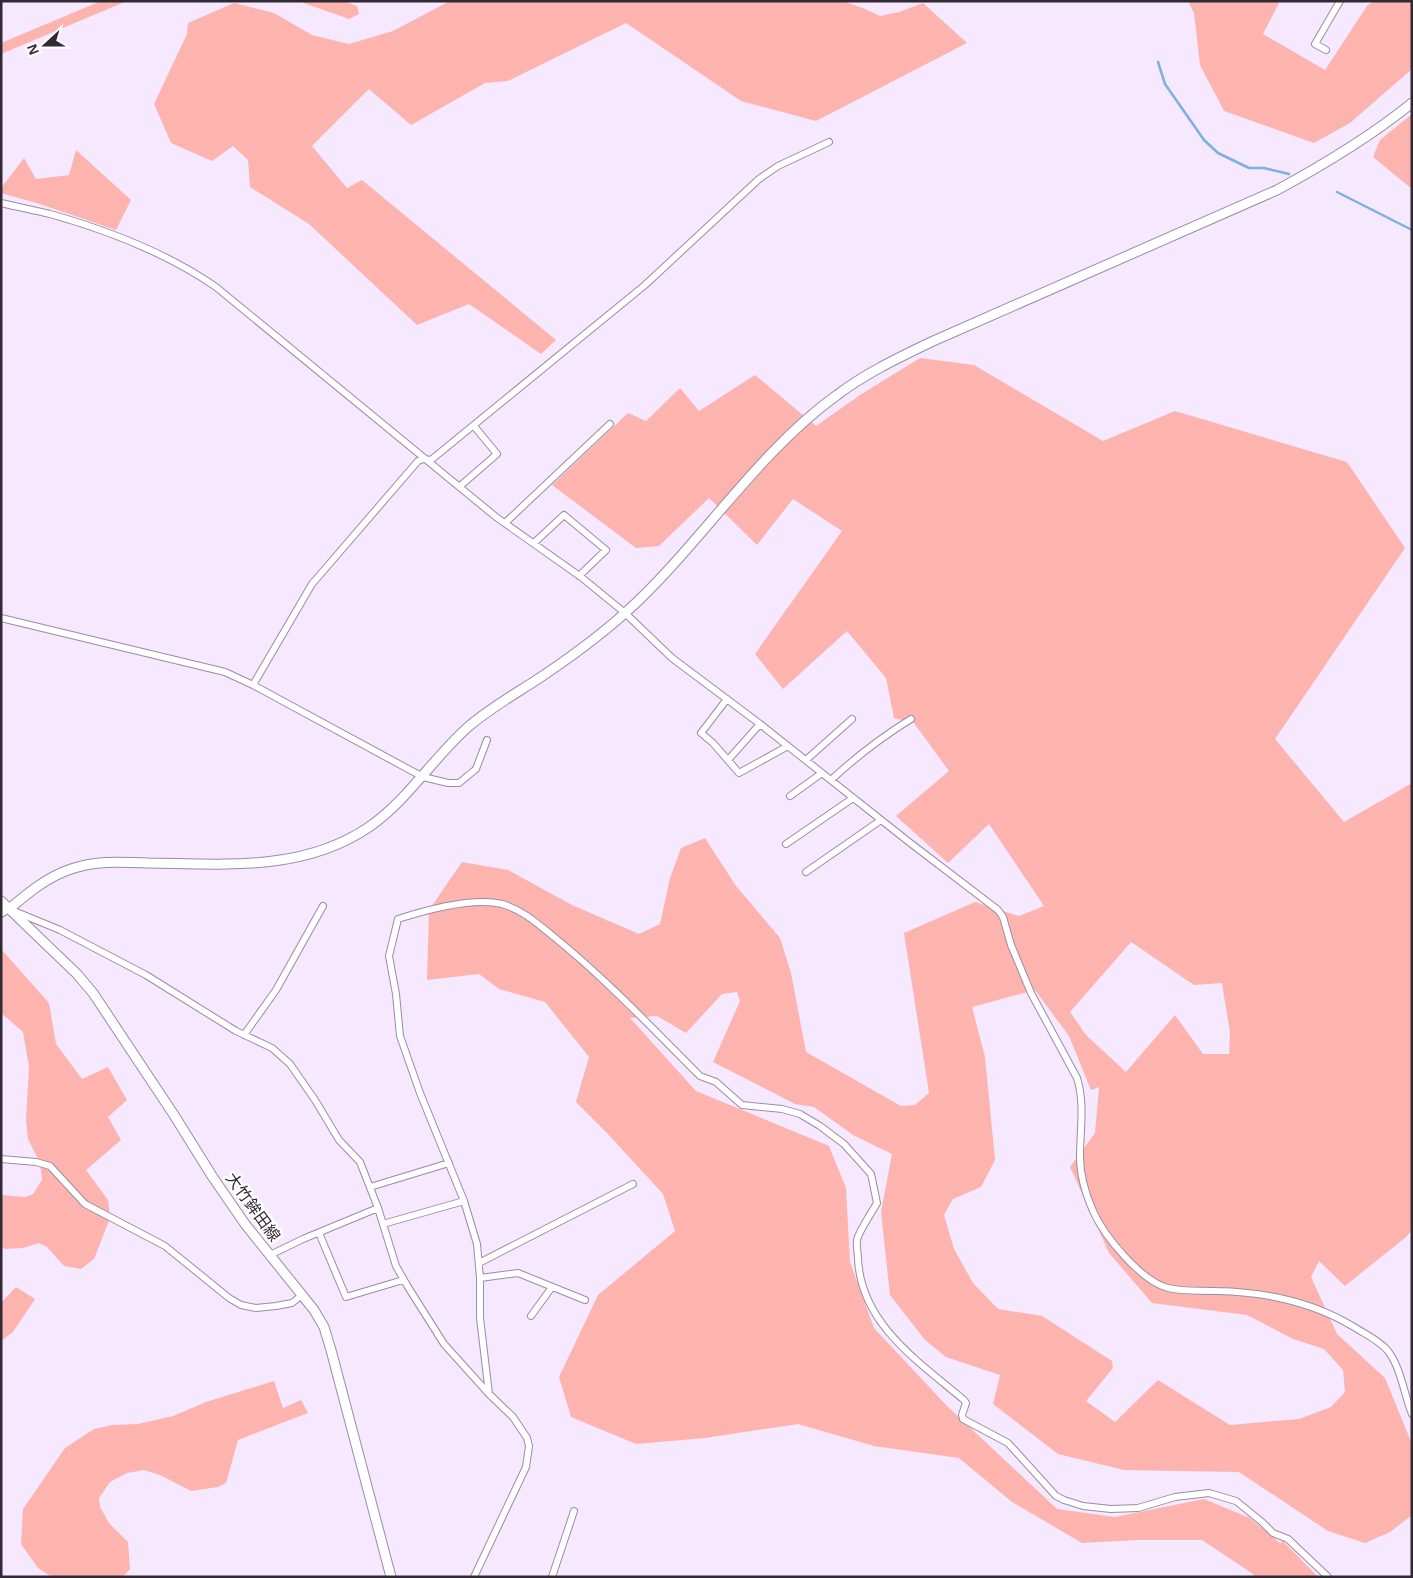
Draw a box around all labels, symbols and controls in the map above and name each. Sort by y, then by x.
north arrow [20,20,70,70]
text: N [24,42,42,57]
street label: 大竹鉾田線 [223,1170,283,1244]

